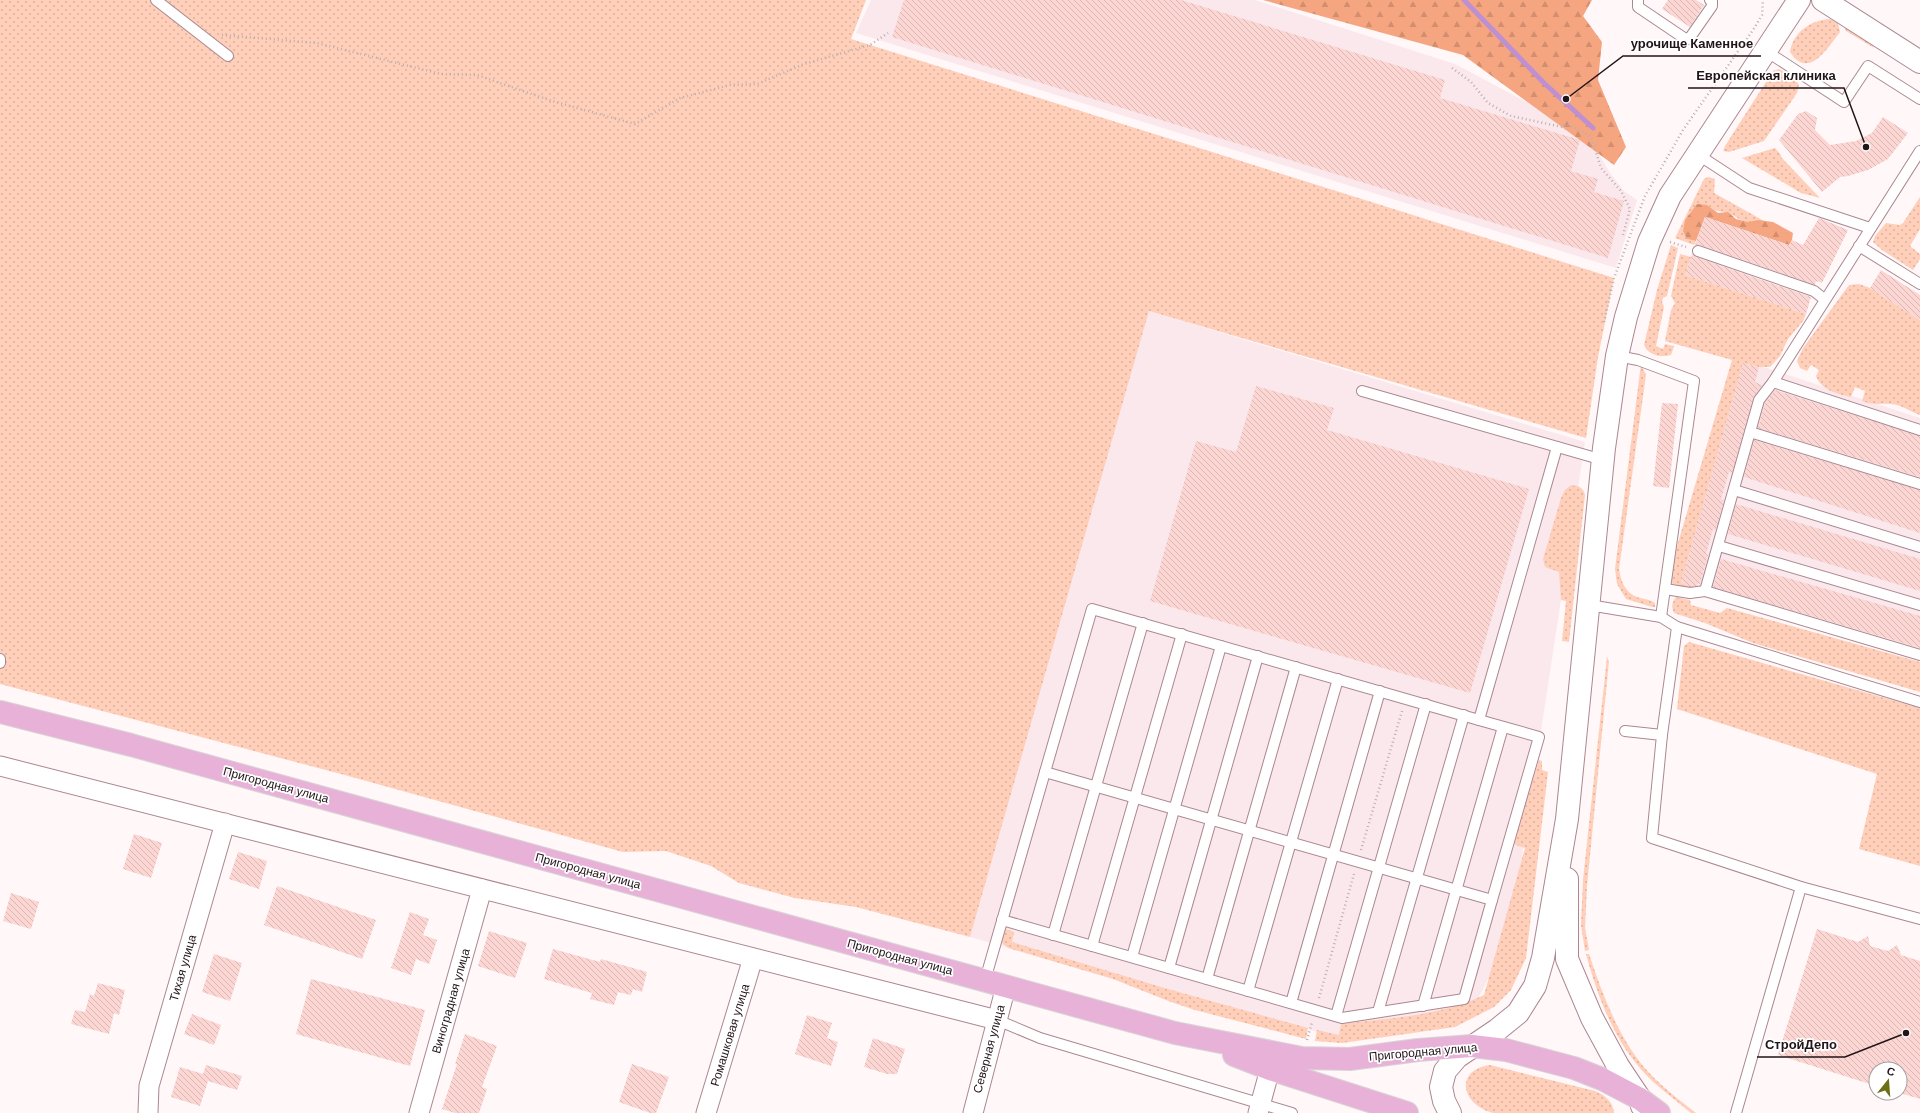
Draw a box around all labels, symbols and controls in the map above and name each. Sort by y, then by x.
callout: урочище Каменное [1623,31,1761,56]
text: урочище Каменное [1631,35,1753,52]
callout: Европейская клиника [1688,63,1844,88]
text: Европейская клиника [1696,67,1837,84]
street label: Пригородная улица [221,763,331,807]
street label: Пригородная улица [533,849,643,893]
street label: Тихая улица [166,932,200,1003]
street label: Пригородная улица [845,935,955,979]
street label: Виноградная улица [428,946,474,1055]
street label: Ромашковая улица [707,982,753,1088]
street label: Северная улица [970,1003,1009,1095]
callout: СтройДепо [1757,1032,1845,1057]
text: СтройДепо [1765,1036,1837,1053]
street label: Пригородная улица [1368,1039,1478,1065]
north arrow [1868,1061,1908,1101]
text: С [1885,1064,1897,1079]

